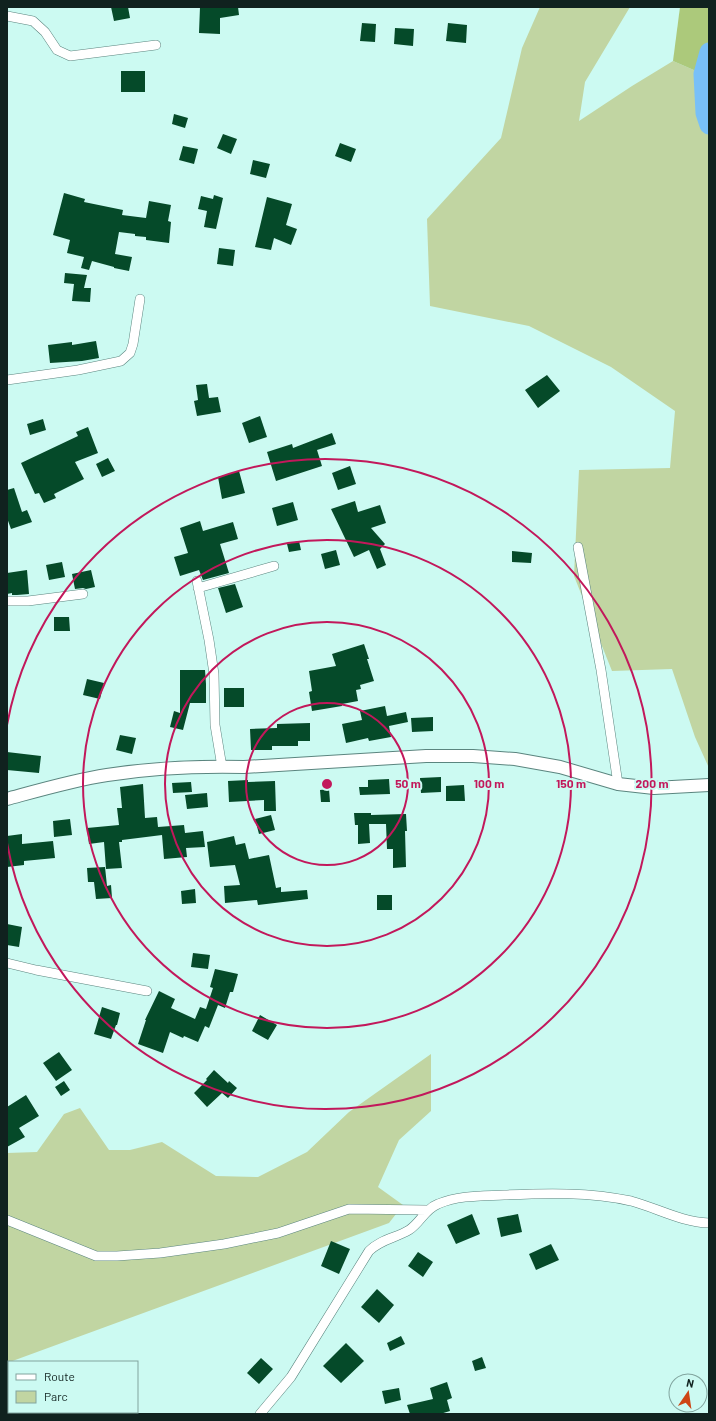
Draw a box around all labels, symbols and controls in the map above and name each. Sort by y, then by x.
text: 50 m [395,776,421,790]
text: 100 m [474,776,504,790]
text: 150 m [556,776,586,790]
text: 200 m [636,776,668,790]
centre of rings [320,777,334,791]
legend [8,1361,138,1413]
text: Route [44,1369,75,1383]
north arrow [668,1373,708,1413]
text: N [685,1376,695,1390]
text: Parc [44,1389,68,1403]

